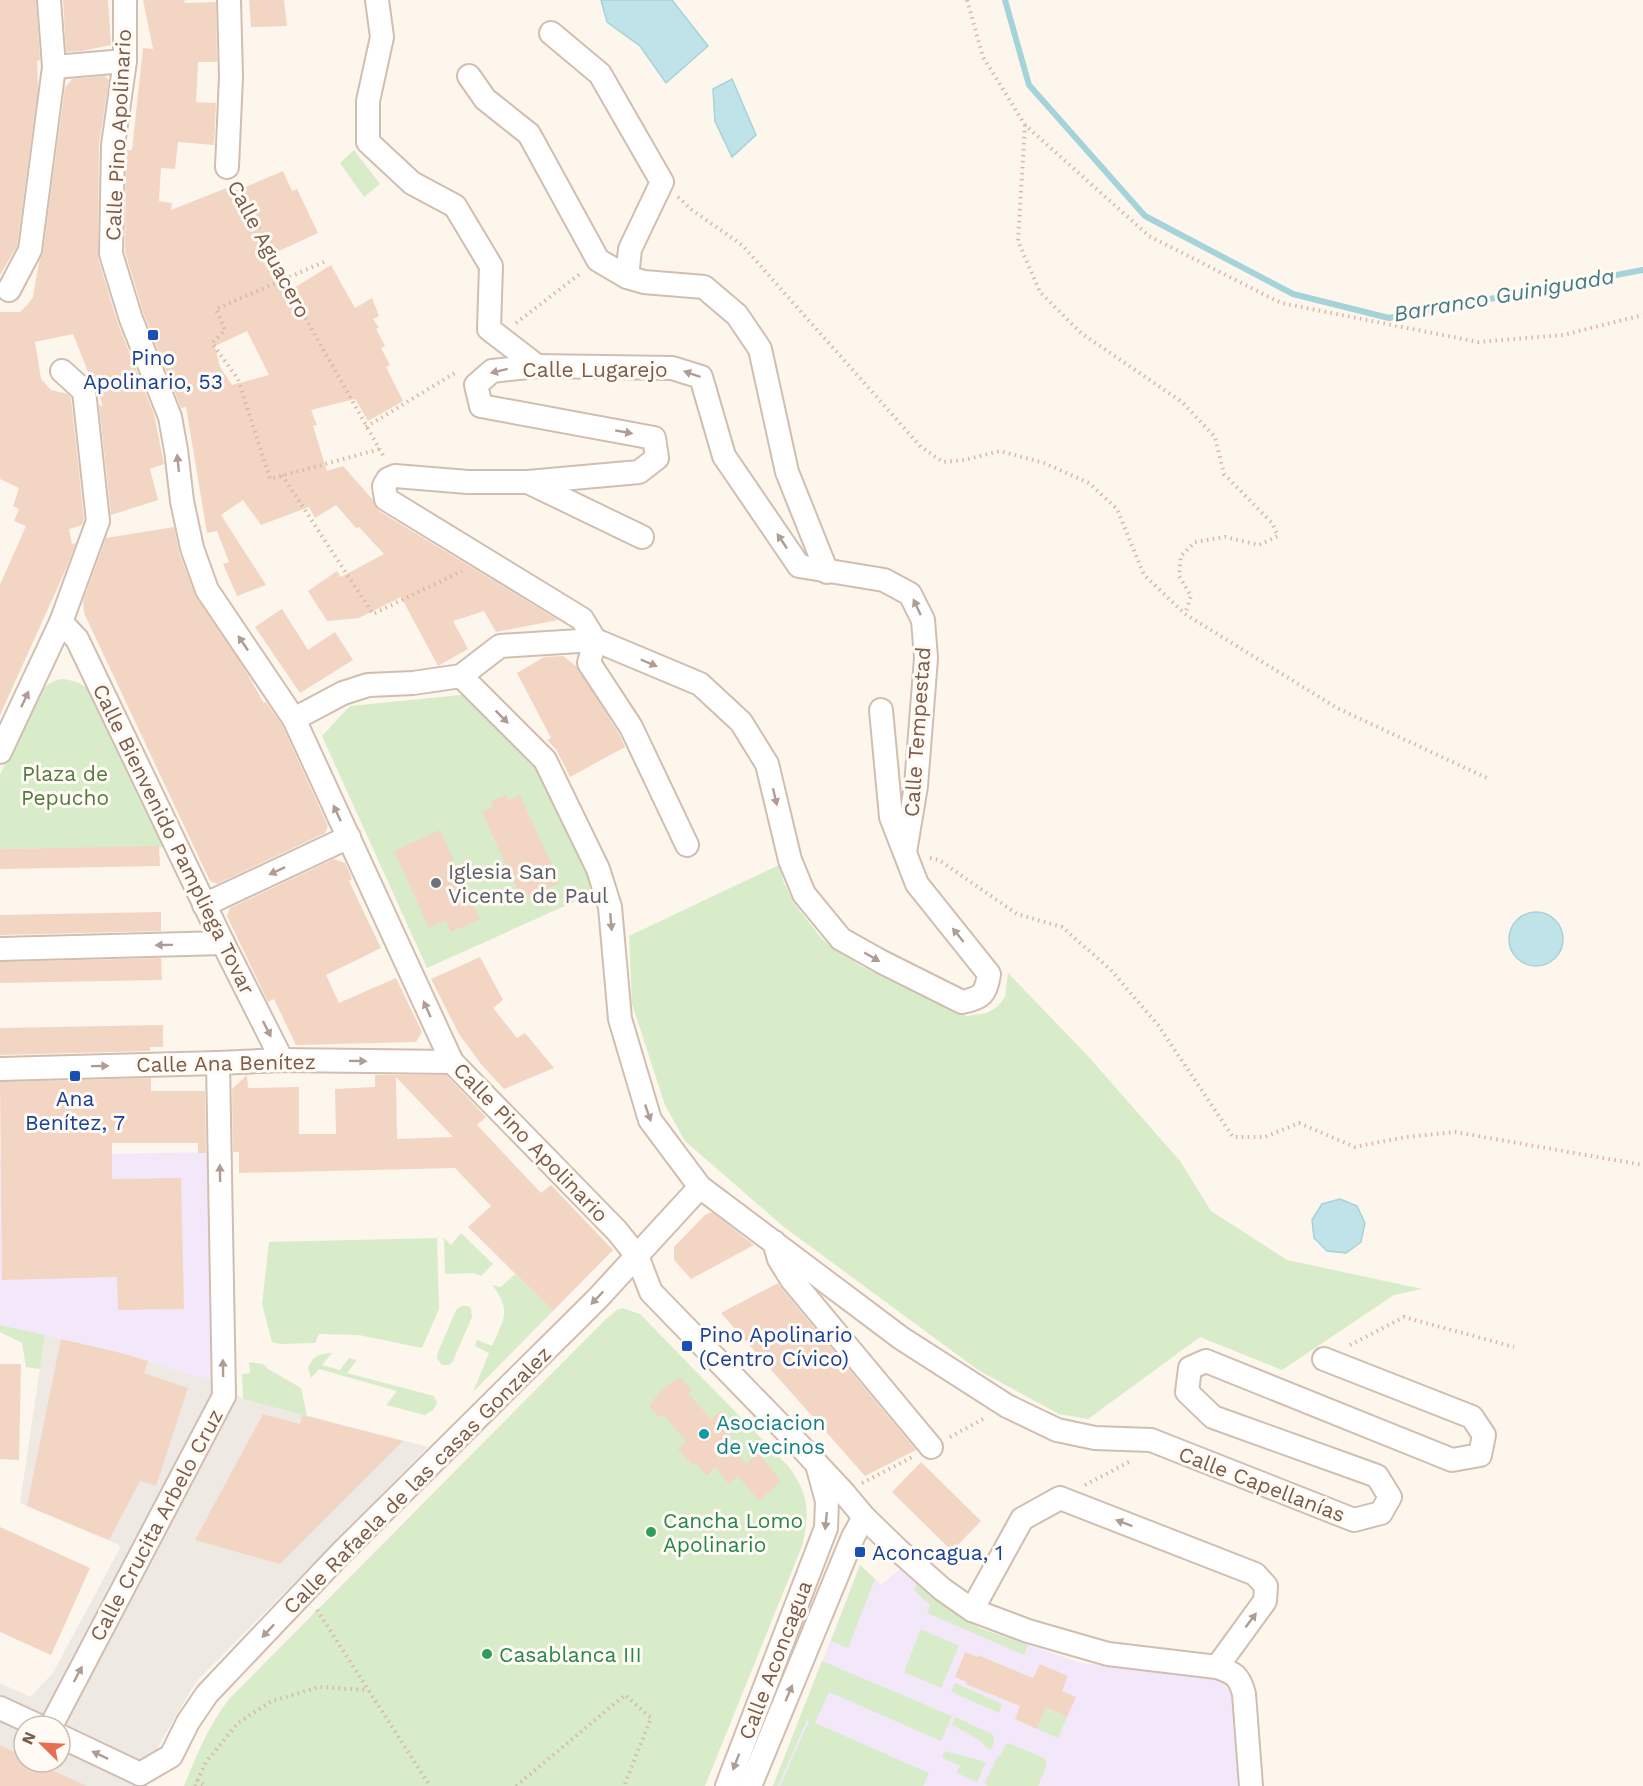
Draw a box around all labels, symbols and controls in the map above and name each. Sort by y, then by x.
street label: Calle Pino Apolinario [100,28,136,242]
street label: Calle Aguacero [222,176,316,322]
water label: Barranco Guiniguada [1392,263,1616,327]
marker: Pino Apolinario, 53 [146,328,160,342]
place label: Pino Apolinario, 53 [83,345,223,394]
street label: Calle Lugarejo [522,357,668,382]
one-way arrow [490,367,508,377]
one-way arrow [683,369,701,379]
one-way arrow [615,428,634,437]
one-way arrow [173,453,183,472]
one-way arrow [777,533,788,549]
one-way arrow [912,599,921,616]
one-way arrow [238,635,249,651]
street label: Calle Tempestad [899,646,935,818]
one-way arrow [640,658,658,668]
street label: Calle Bienvenido Pampliega Tovar [88,680,260,999]
one-way arrow [20,691,29,708]
one-way arrow [495,710,510,724]
park label: Plaza de Pepucho [21,761,109,810]
one-way arrow [771,788,780,807]
one-way arrow [333,804,342,821]
place label: Iglesia San Vicente de Paul [448,859,609,908]
one-way arrow [268,867,285,876]
marker: Iglesia San Vicente de Paul [429,876,443,890]
one-way arrow [606,913,616,932]
one-way arrow [952,927,964,942]
one-way arrow [155,940,174,950]
one-way arrow [864,951,880,962]
one-way arrow [422,1000,432,1018]
one-way arrow [262,1021,271,1038]
street label: Calle Ana Benítez [136,1049,316,1077]
one-way arrow [349,1056,368,1066]
street label: Calle Pino Apolinario [448,1057,614,1227]
one-way arrow [91,1061,110,1071]
marker: Ana Benítez, 7 [68,1069,82,1083]
place label: Ana Benítez, 7 [25,1086,125,1135]
one-way arrow [644,1104,654,1122]
one-way arrow [215,1164,225,1183]
one-way arrow [590,1291,604,1306]
place label: Pino Apolinario (Centro Cívico) [699,1322,853,1371]
marker: Pino Apolinario (Centro Cívico) [680,1339,694,1353]
street label: Calle Rafaela de las casas Gonzalez [278,1341,556,1619]
one-way arrow [218,1359,228,1378]
street label: Calle Crucita Arbelo Cruz [84,1405,228,1645]
place label: Asociacion de vecinos [716,1410,826,1459]
marker: Asociacion de vecinos [697,1427,711,1441]
street label: Calle Capellanías [1175,1441,1349,1527]
place label: Cancha Lomo Apolinario [663,1508,803,1557]
one-way arrow [821,1511,831,1530]
one-way arrow [1115,1518,1133,1528]
marker: Cancha Lomo Apolinario [644,1525,658,1539]
place label: Aconcagua, 1 [872,1540,1003,1565]
marker: Aconcagua, 1 [853,1545,867,1559]
street label: Calle Aconcagua [733,1577,817,1743]
one-way arrow [1245,1612,1257,1627]
one-way arrow [261,1623,275,1637]
place label: Casablanca III [499,1642,642,1667]
marker: Casablanca III [480,1647,494,1661]
one-way arrow [73,1666,83,1683]
one-way arrow [784,1684,794,1702]
north arrow [12,1714,72,1774]
text: N [18,1729,40,1747]
one-way arrow [91,1750,108,1759]
one-way arrow [731,1754,741,1772]

